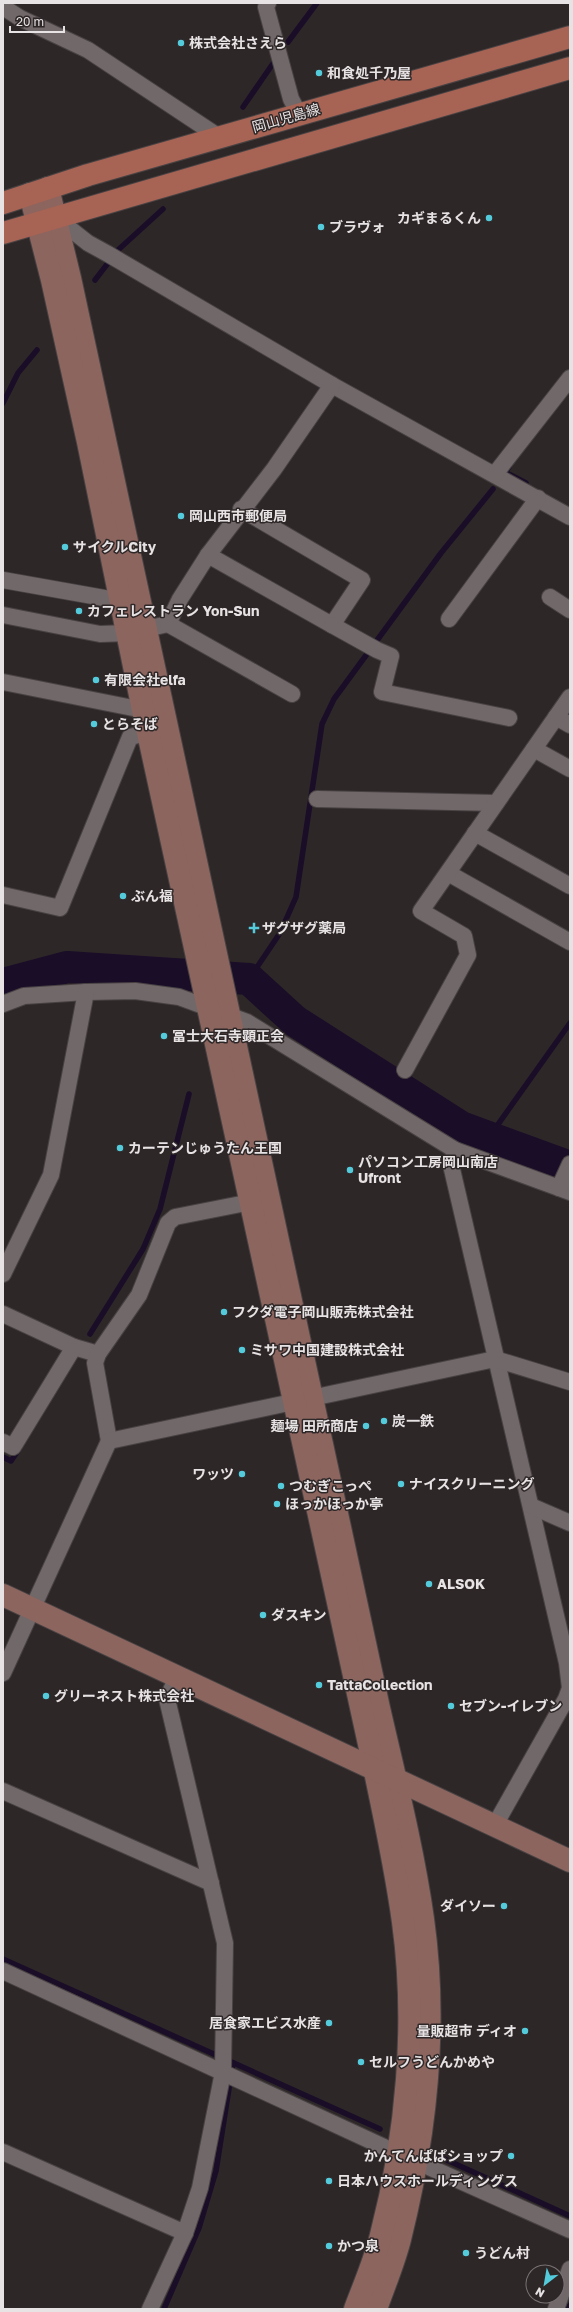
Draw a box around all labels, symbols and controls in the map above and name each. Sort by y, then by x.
scale bar [10,8,64,34]
text: 20 m [16,14,44,29]
place label: 株式会社さえら [189,34,287,51]
marker: 株式会社さえら [176,38,186,48]
place label: 和食処千乃屋 [327,64,411,81]
marker: 和食処千乃屋 [314,68,324,78]
street label: 岡山児島線 [250,100,322,135]
place label: カギまるくん [397,209,481,226]
marker: カギまるくん [484,213,494,223]
place label: ブラヴォ [329,218,385,235]
marker: ブラヴォ [316,222,326,232]
place label: 岡山西市郵便局 [189,507,287,524]
marker: 岡山西市郵便局 [176,511,186,521]
place label: サイクルCity [73,538,157,555]
marker: サイクルCity [60,542,70,552]
place label: カフェレストラン Yon-Sun [87,602,259,619]
marker: カフェレストラン Yon-Sun [74,606,84,616]
place label: 有限会社elfa [104,671,186,688]
marker: 有限会社elfa [91,675,101,685]
place label: とらそば [102,715,158,732]
marker: とらそば [89,719,99,729]
place label: ぶん福 [131,887,173,904]
marker: ぶん福 [118,891,128,901]
place label: ザグザグ薬局 [262,919,346,936]
marker: ザグザグ薬局 [249,923,259,933]
place label: 冨士大石寺顕正会 [172,1027,284,1044]
marker: 冨士大石寺顕正会 [159,1031,169,1041]
place label: カーテンじゅうたん王国 [128,1139,282,1156]
marker: カーテンじゅうたん王国 [115,1143,125,1153]
place label: パソコン工房岡山南店 Ufront [358,1153,498,1186]
marker: パソコン工房岡山南店 Ufront [345,1165,355,1175]
place label: フクダ電子岡山販売株式会社 [232,1303,413,1320]
marker: フクダ電子岡山販売株式会社 [219,1307,229,1317]
place label: ミサワ中国建設株式会社 [250,1341,404,1358]
marker: ミサワ中国建設株式会社 [237,1345,247,1355]
place label: 炭一鉄 [392,1412,434,1429]
marker: 炭一鉄 [379,1416,389,1426]
place label: 麺場 田所商店 [271,1417,358,1434]
marker: 麺場 田所商店 [361,1421,371,1431]
place label: ワッツ [192,1465,234,1482]
marker: ワッツ [237,1469,247,1479]
place label: ナイスクリーニング [409,1475,535,1492]
place label: つむぎこっぺ [289,1477,372,1494]
marker: ナイスクリーニング [396,1479,406,1489]
marker: つむぎこっぺ [276,1481,286,1491]
place label: ほっかほっか亭 [285,1495,383,1512]
marker: ほっかほっか亭 [272,1499,282,1509]
place label: ALSOK [437,1575,485,1592]
marker: ALSOK [424,1579,434,1589]
place label: ダスキン [271,1606,327,1623]
marker: ダスキン [258,1610,268,1620]
place label: TattaCollection [327,1676,433,1693]
marker: TattaCollection [314,1680,324,1690]
place label: グリーネスト株式会社 [54,1687,194,1704]
marker: グリーネスト株式会社 [41,1691,51,1701]
place label: セブン-イレブン [459,1697,562,1714]
marker: セブン-イレブン [446,1701,456,1711]
place label: ダイソー [440,1897,496,1914]
marker: ダイソー [499,1901,509,1911]
place label: 居食家エビス水産 [209,2014,321,2031]
marker: 居食家エビス水産 [324,2018,334,2028]
place label: 量販超市 ディオ [416,2022,517,2039]
marker: 量販超市 ディオ [520,2026,530,2036]
place label: セルフうどんかめや [369,2053,495,2070]
marker: セルフうどんかめや [356,2057,366,2067]
place label: かんてんぱぱショップ [364,2147,503,2164]
marker: かんてんぱぱショップ [506,2151,516,2161]
place label: 日本ハウスホールディングス [337,2172,518,2189]
marker: 日本ハウスホールディングス [324,2176,334,2186]
place label: かつ泉 [337,2237,379,2254]
marker: かつ泉 [324,2241,334,2251]
place label: うどん村 [474,2244,530,2261]
marker: うどん村 [461,2248,471,2258]
north arrow [525,2264,565,2304]
text: N [533,2285,547,2301]

